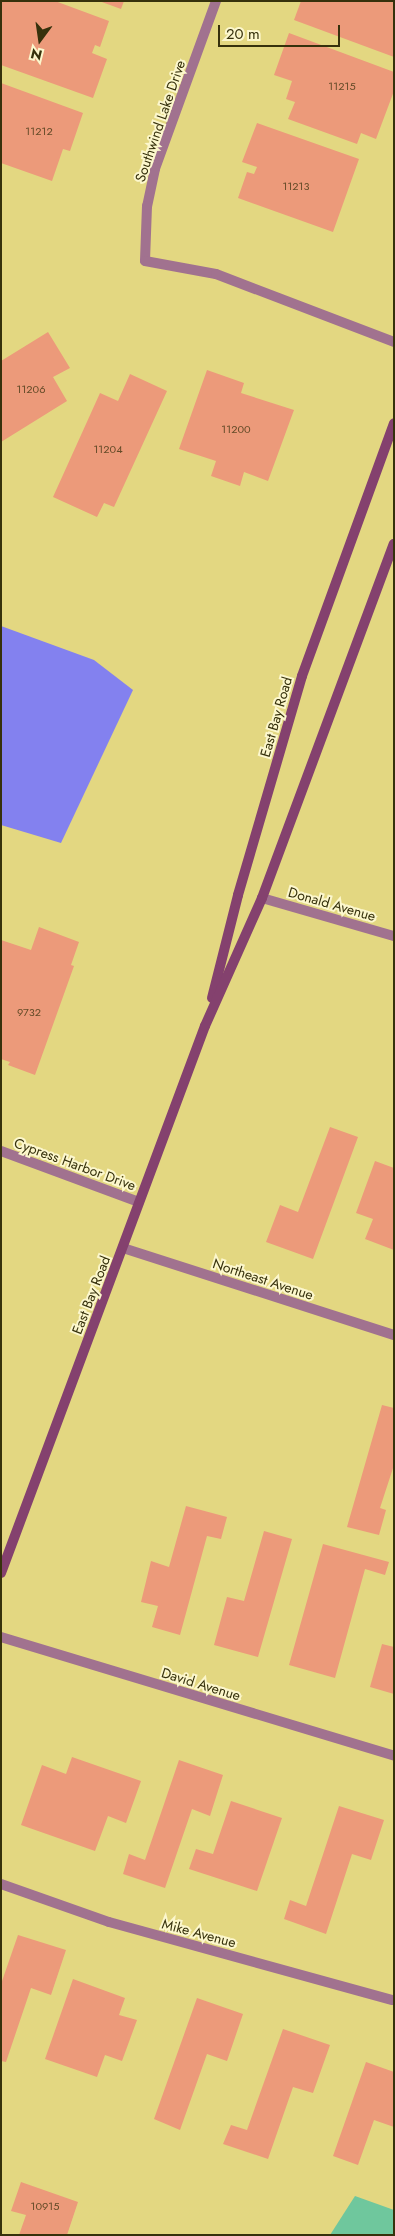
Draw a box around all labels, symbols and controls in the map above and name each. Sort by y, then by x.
north arrow [15,15,65,65]
scale bar [220,15,342,47]
text: 20 m [226,23,260,45]
text: N [29,44,44,66]
street label: Southwind Lake Drive [131,58,189,184]
house number: 11215 [328,79,356,93]
house number: 11212 [25,124,53,138]
house number: 11213 [282,179,310,193]
house number: 11206 [16,382,46,396]
house number: 11200 [221,422,251,436]
house number: 11204 [93,442,123,456]
street label: East Bay Road [257,675,295,759]
street label: Donald Avenue [286,883,378,925]
house number: 9732 [17,1005,41,1019]
street label: Cypress Harbor Drive [12,1134,138,1194]
street label: East Bay Road [68,1253,114,1337]
street label: Northeast Avenue [211,1255,315,1303]
street label: David Avenue [159,1664,243,1704]
street label: Mike Avenue [160,1915,238,1951]
house number: 10915 [30,2199,60,2213]

